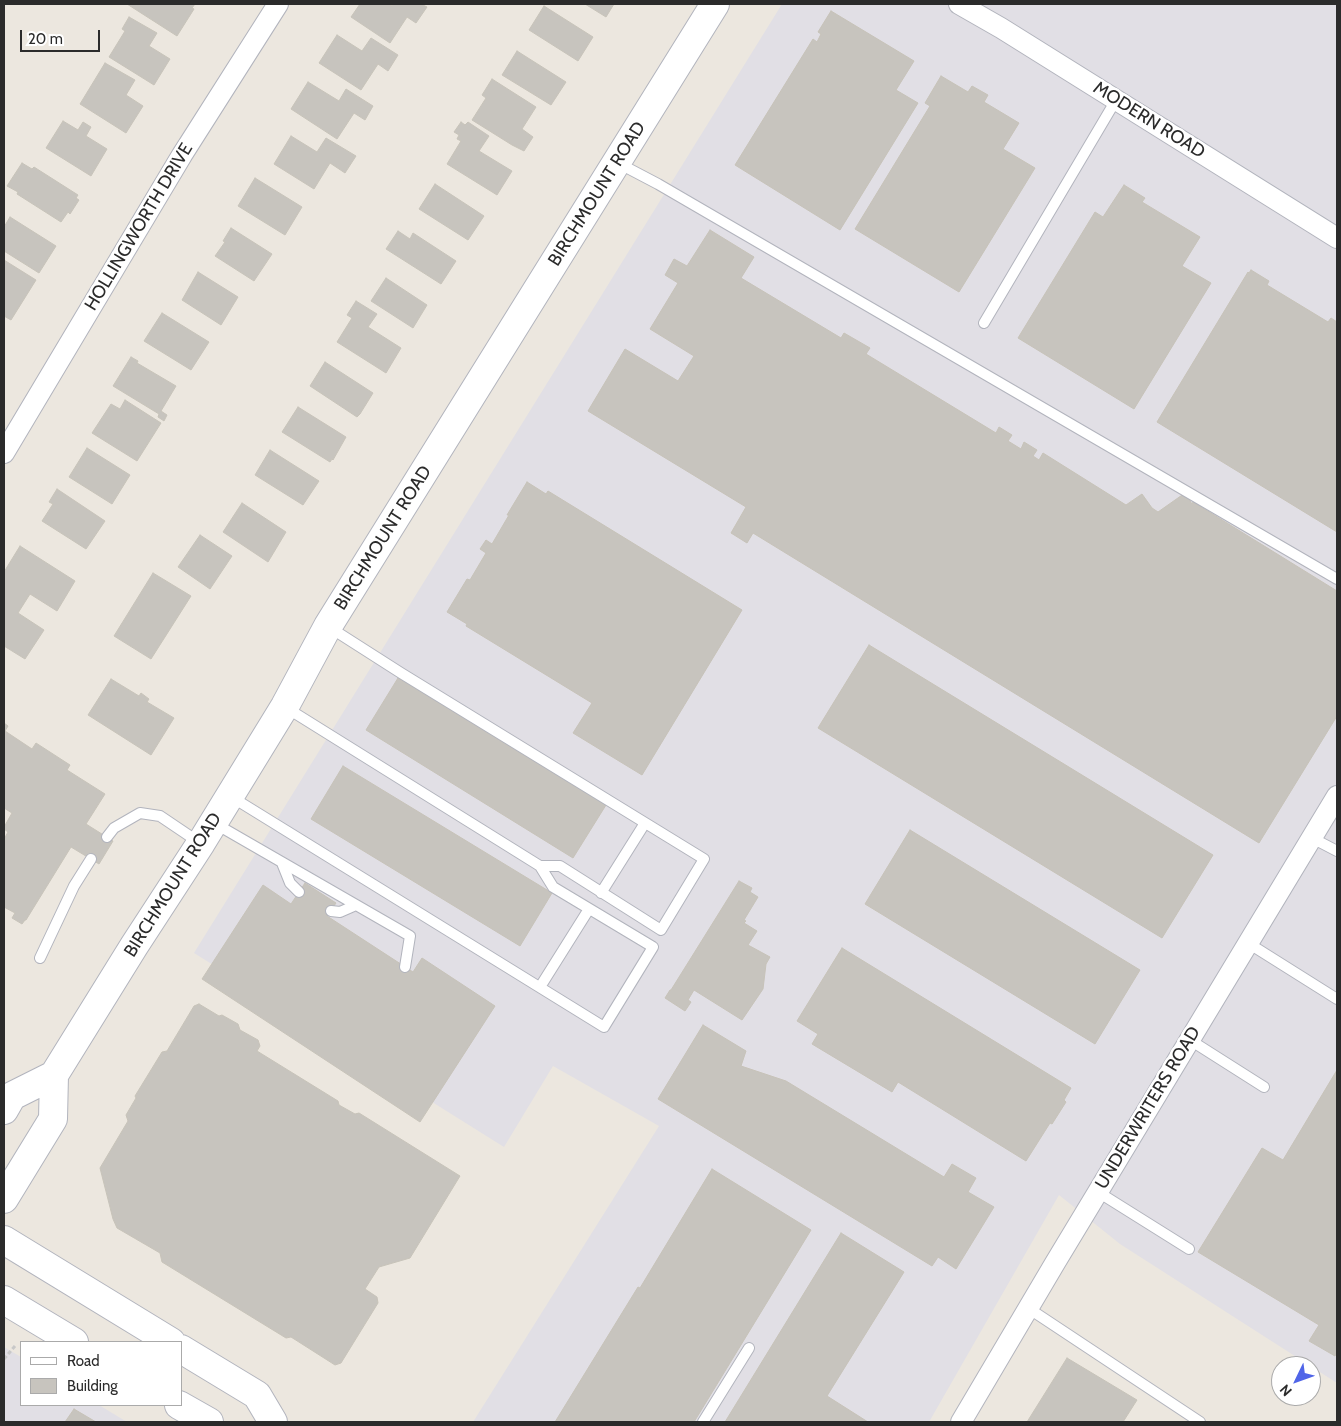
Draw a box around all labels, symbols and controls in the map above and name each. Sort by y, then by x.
scale bar [22,20,102,52]
text: 20 m [28,30,63,48]
street label: MODERN ROAD [1089,77,1209,163]
street label: BIRCHMOUNT ROAD [544,118,650,270]
street label: HOLLINGWORTH DRIVE [81,140,197,314]
street label: BIRCHMOUNT ROAD [330,462,436,614]
street label: BIRCHMOUNT ROAD [120,809,226,961]
street label: UNDERWRITERS ROAD [1091,1023,1205,1193]
legend [20,1341,182,1406]
text: Road [67,1352,100,1370]
north arrow [1271,1356,1321,1406]
text: Building [67,1377,118,1395]
text: N [1276,1381,1296,1400]

